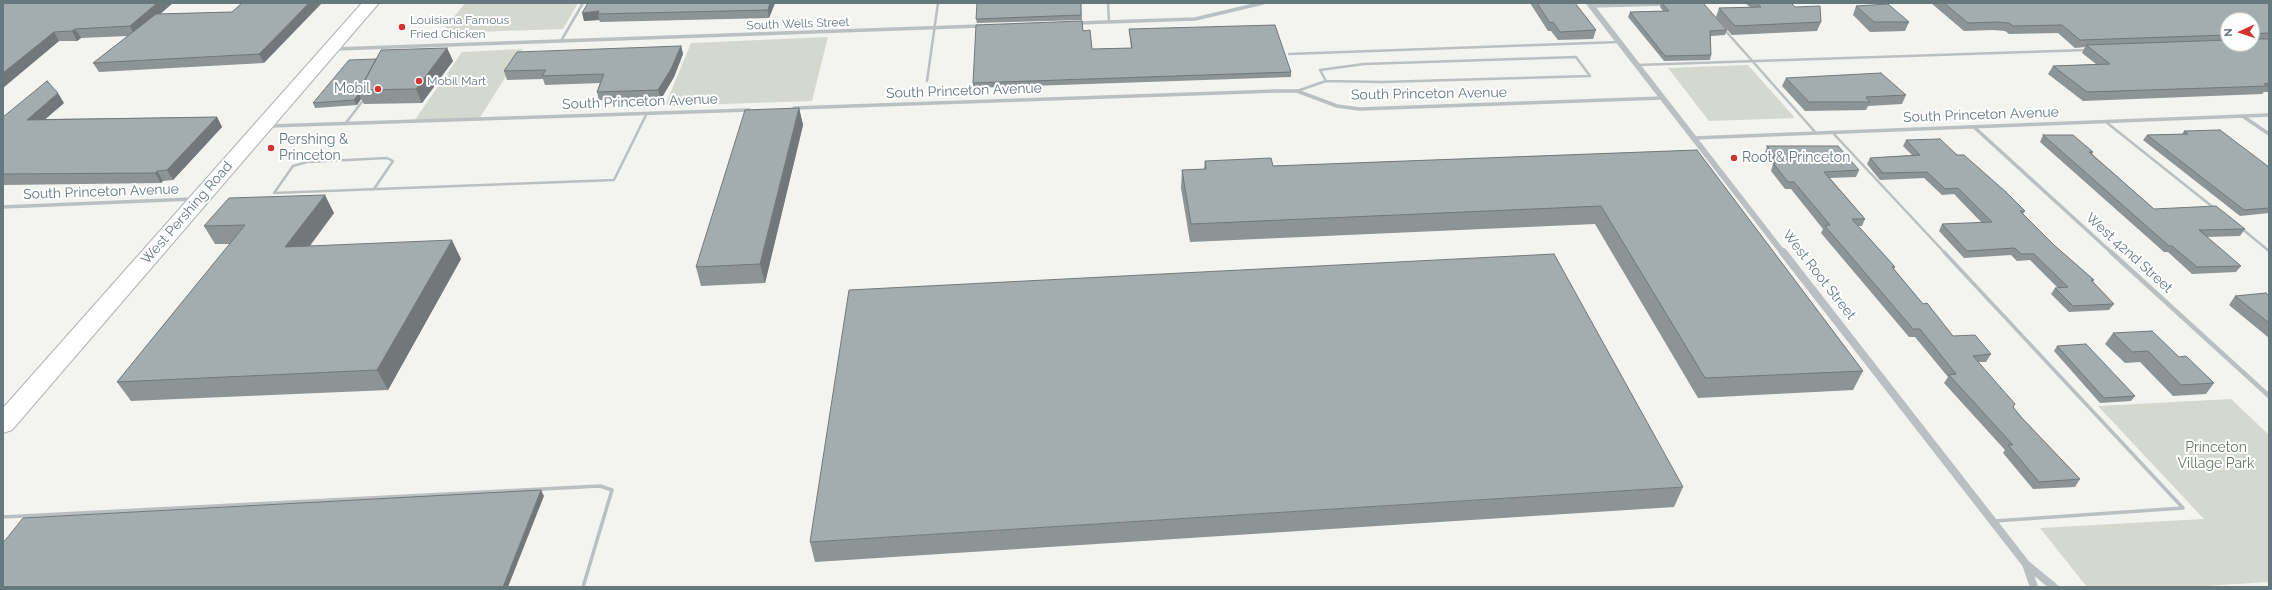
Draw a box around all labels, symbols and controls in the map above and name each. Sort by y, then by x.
north arrow [2220,12,2260,52]
place label: Louisiana Famous Fried Chicken [410,13,509,41]
street label: South Wells Street [746,15,850,33]
marker: Louisiana Famous Fried Chicken [397,22,407,32]
text: N [2222,28,2235,37]
place label: Mobil Mart [427,74,486,88]
marker: Mobil Mart [414,76,424,86]
street label: South Princeton Avenue [886,80,1042,102]
place label: Mobil [334,81,370,97]
marker: Mobil [373,84,383,94]
street label: South Princeton Avenue [1351,84,1507,104]
street label: South Princeton Avenue [562,91,718,113]
street label: South Princeton Avenue [1903,104,2059,126]
place label: Pershing & Princeton [279,132,348,164]
marker: Pershing & Princeton [266,143,276,153]
place label: Root & Princeton [1742,150,1850,166]
marker: Root & Princeton [1729,153,1739,163]
street label: West Pershing Road [138,158,236,268]
street label: South Princeton Avenue [23,181,179,203]
street label: West 42nd Street [2082,210,2176,296]
street label: West Root Street [1779,227,1859,323]
park label: Princeton Village Park [2178,440,2254,472]

